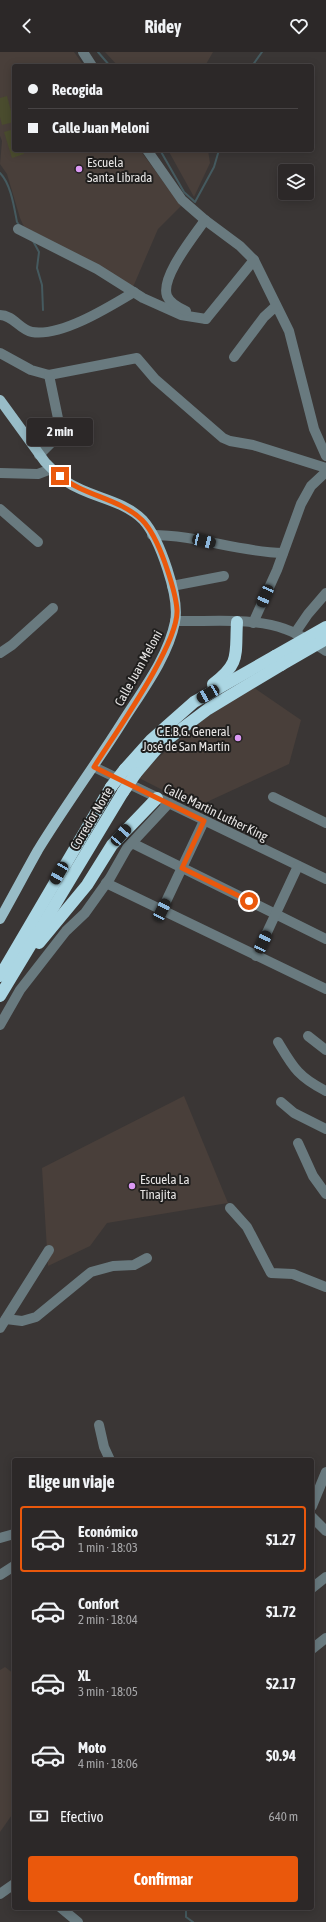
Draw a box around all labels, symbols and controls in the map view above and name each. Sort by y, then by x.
icon: back [16,15,38,37]
icon: heart [288,15,310,37]
text: Ridey [144,16,182,37]
text: Recogida [52,81,103,98]
text: Calle Juan Meloni [52,119,149,136]
place label: Escuela Santa Librada [87,155,152,185]
marker: Escuela Santa Librada [74,164,84,174]
map controls [278,164,314,200]
button: layers [278,164,314,200]
callout: 2 min [27,418,93,446]
text: 2 min [47,424,73,439]
route end [51,467,69,485]
car [191,532,217,550]
car [255,583,275,609]
street label: Calle Juan Meloni [111,628,165,709]
car [195,683,221,705]
place label: C.E.B.G. General José de San Martín [143,724,231,754]
marker: C.E.B.G. General José de San Martín [233,733,243,743]
street label: Calle Martin Luther King [161,781,271,844]
street label: Corredor Norte [67,784,116,852]
car [109,822,133,848]
car [48,860,70,886]
route start [240,892,258,910]
car [151,897,173,923]
car [252,929,274,955]
place label: Escuela La Tinajita [140,1172,189,1202]
marker: Escuela La Tinajita [127,1181,137,1191]
text: Elige un viaje [28,1471,115,1492]
icon: car [30,1521,66,1557]
text: Económico [78,1523,138,1540]
text: $1.27 [266,1531,296,1548]
text: 1 min · 18:03 [78,1540,138,1555]
icon: car [30,1593,66,1629]
text: Confort [78,1595,119,1612]
text: $1.72 [266,1603,296,1620]
text: 2 min · 18:04 [78,1612,138,1627]
icon: car [30,1665,66,1701]
text: XL [78,1667,91,1684]
text: $2.17 [266,1675,296,1692]
text: 3 min · 18:05 [78,1684,138,1699]
icon: car [30,1737,66,1773]
text: Moto [78,1739,106,1756]
text: $0.94 [266,1747,296,1764]
text: 4 min · 18:06 [78,1756,138,1771]
icon: cash [28,1805,50,1827]
text: Efectivo [60,1808,104,1825]
text: 640 m [269,1809,298,1824]
button: Confirmar [28,1856,298,1902]

